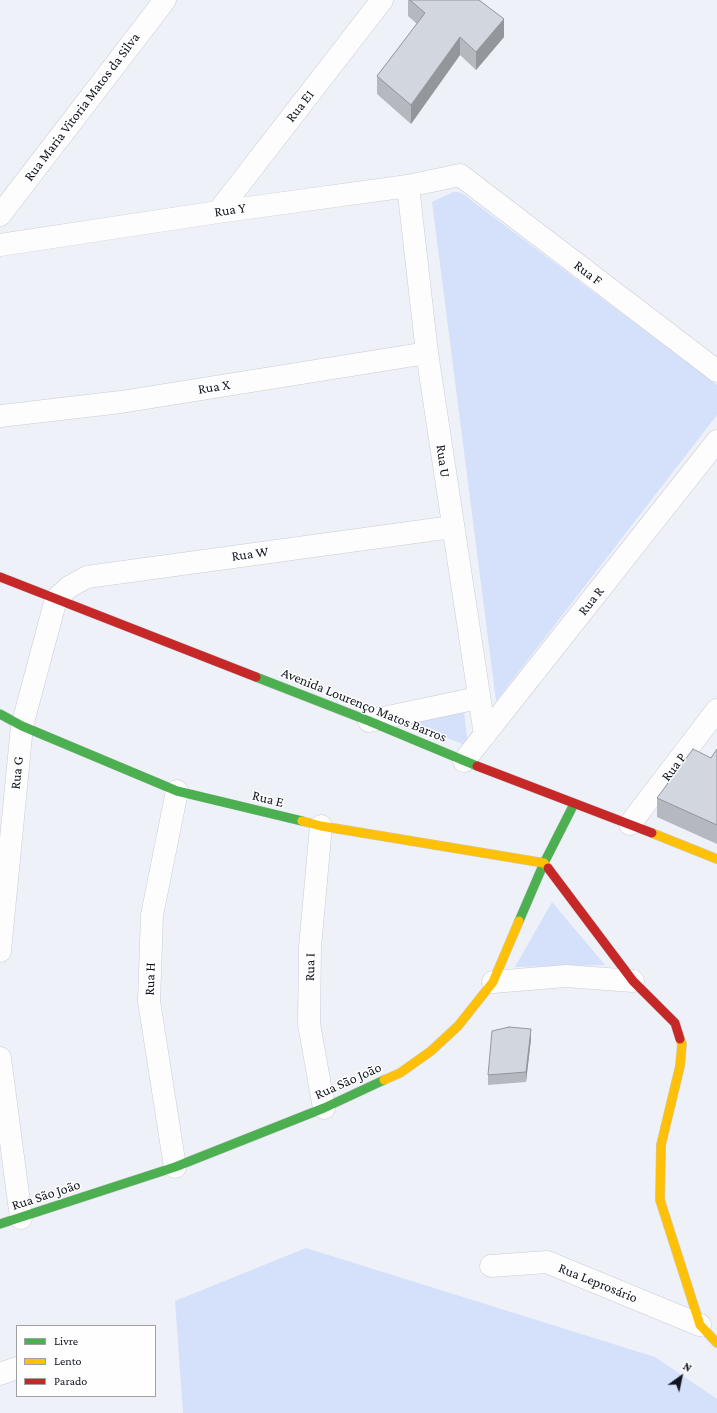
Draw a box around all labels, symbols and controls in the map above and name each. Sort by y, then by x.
street label: Rua Maria Vitoria Matos da Silva [21,29,143,185]
street label: Rua E1 [282,86,318,126]
street label: Rua Y [213,199,247,221]
street label: Rua F [571,257,605,289]
street label: Rua X [197,376,231,398]
street label: Rua U [432,443,454,479]
street label: Rua W [231,543,269,565]
street label: Rua R [575,583,607,619]
street label: Avenida Lourenço Matos Barros [279,664,449,746]
street label: Rua P [658,750,690,784]
street label: Rua G [7,756,27,790]
street label: Rua E [251,787,285,811]
street label: Rua I [301,953,319,981]
street label: Rua H [141,962,159,996]
street label: Rua São João [312,1059,384,1103]
street label: Rua São João [10,1176,82,1214]
street label: Rua Leprosário [556,1260,640,1306]
legend [16,1325,156,1397]
text: Livre [54,1334,78,1348]
text: Lento [54,1354,82,1368]
north arrow [661,1357,701,1397]
text: N [681,1360,694,1374]
text: Parado [54,1374,87,1388]

